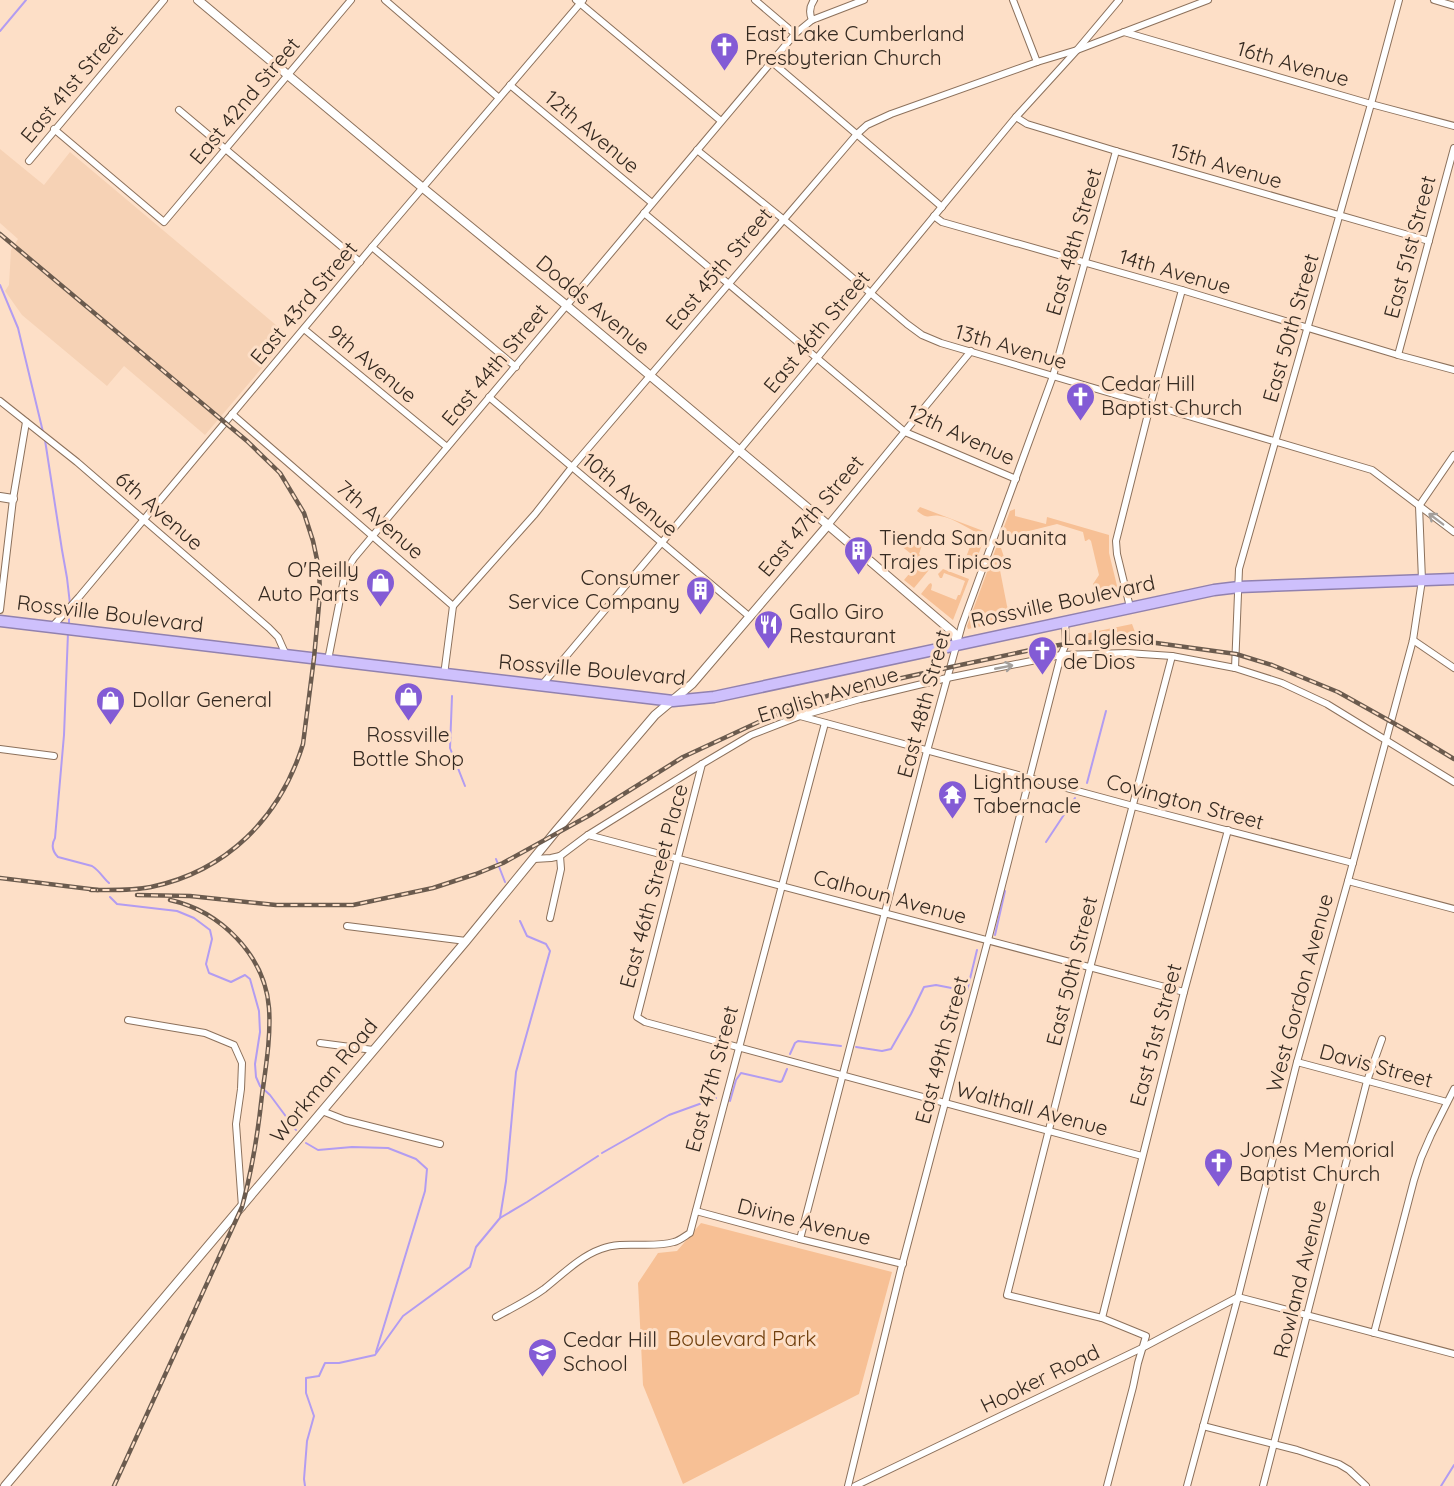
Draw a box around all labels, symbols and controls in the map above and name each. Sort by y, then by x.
street label: East 41st Street [14,19,128,148]
place label: East Lake Cumberland Presbyterian Church [745,20,965,70]
church icon: East Lake Cumberland Presbyterian Church [708,30,740,72]
street label: East 42nd Street [183,31,305,169]
street label: 16th Avenue [1234,35,1352,91]
street label: 12th Avenue [540,84,645,178]
street label: 15th Avenue [1167,137,1286,193]
street label: East 48th Street [1040,165,1106,318]
street label: East 51st Street [1377,173,1441,321]
street label: East 45th Street [659,202,777,335]
street label: East 43rd Street [244,235,362,369]
street label: 14th Avenue [1116,243,1234,299]
street label: Dodds Avenue [531,249,656,359]
street label: East 50th Street [1256,250,1324,405]
street label: East 46th Street [757,265,875,398]
street label: East 44th Street [436,298,553,431]
street label: 9th Avenue [323,318,422,408]
street label: 13th Avenue [952,318,1070,374]
place label: Cedar Hill Baptist Church [1101,370,1242,420]
church icon: Cedar Hill Baptist Church [1064,380,1096,422]
street label: 12th Avenue [903,398,1019,470]
street label: 10th Avenue [578,447,684,542]
street label: East 47th Street [752,449,869,581]
street label: 6th Avenue [110,465,209,555]
street label: 7th Avenue [332,474,430,564]
one-way arrow [1429,513,1445,525]
place label: Tienda San Juanita Trajes Tipicos [879,524,1067,574]
building icon: Tienda San Juanita Trajes Tipicos [842,534,874,576]
place label: O'Reilly Auto Parts [258,556,359,606]
place label: Consumer Service Company [508,564,680,614]
shop icon: O'Reilly Auto Parts [364,566,396,608]
street label: Rossville Boulevard [968,569,1157,633]
building icon: Consumer Service Company [685,574,717,616]
street label: Rossville Boulevard [15,589,205,637]
place label: Gallo Giro Restaurant [789,598,896,648]
restaurant icon: Gallo Giro Restaurant [752,608,784,650]
place label: La Iglesia de Dios [1063,624,1155,674]
street label: East 48th Street [891,627,955,780]
church icon: La Iglesia de Dios [1026,634,1058,676]
street label: Rossville Boulevard [497,648,687,690]
street label: English Avenue [754,660,901,728]
one-way arrow [993,661,1013,672]
shop icon: Rossville Bottle Shop [392,680,424,722]
shop icon: Dollar General [95,684,127,726]
place label: Dollar General [132,686,272,712]
place label: Rossville Bottle Shop [352,721,464,771]
street label: Covington Street [1104,767,1267,835]
place label: Lighthouse Tabernacle [973,768,1081,818]
temple icon: Lighthouse Tabernacle [936,778,968,820]
street label: East 46th Street Place [613,781,693,991]
street label: Calhoun Avenue [811,863,970,929]
street label: West Gordon Avenue [1260,891,1338,1095]
street label: East 50th Street [1040,893,1102,1048]
street label: East 51st Street [1123,961,1187,1109]
street label: East 49th Street [909,973,973,1126]
street label: East 47th Street [679,1003,743,1155]
street label: Workman Road [264,1013,383,1148]
street label: Davis Street [1317,1037,1436,1093]
street label: Walthall Avenue [953,1075,1111,1141]
place label: Jones Memorial Baptist Church [1239,1136,1394,1186]
church icon: Jones Memorial Baptist Church [1202,1146,1234,1188]
street label: Divine Avenue [735,1192,874,1250]
street label: Rowland Avenue [1267,1197,1331,1361]
park label: Boulevard Park [668,1325,817,1351]
place label: Cedar Hill School [563,1326,657,1376]
school or university icon: Cedar Hill School [526,1336,558,1378]
street label: Hooker Road [976,1338,1103,1418]

